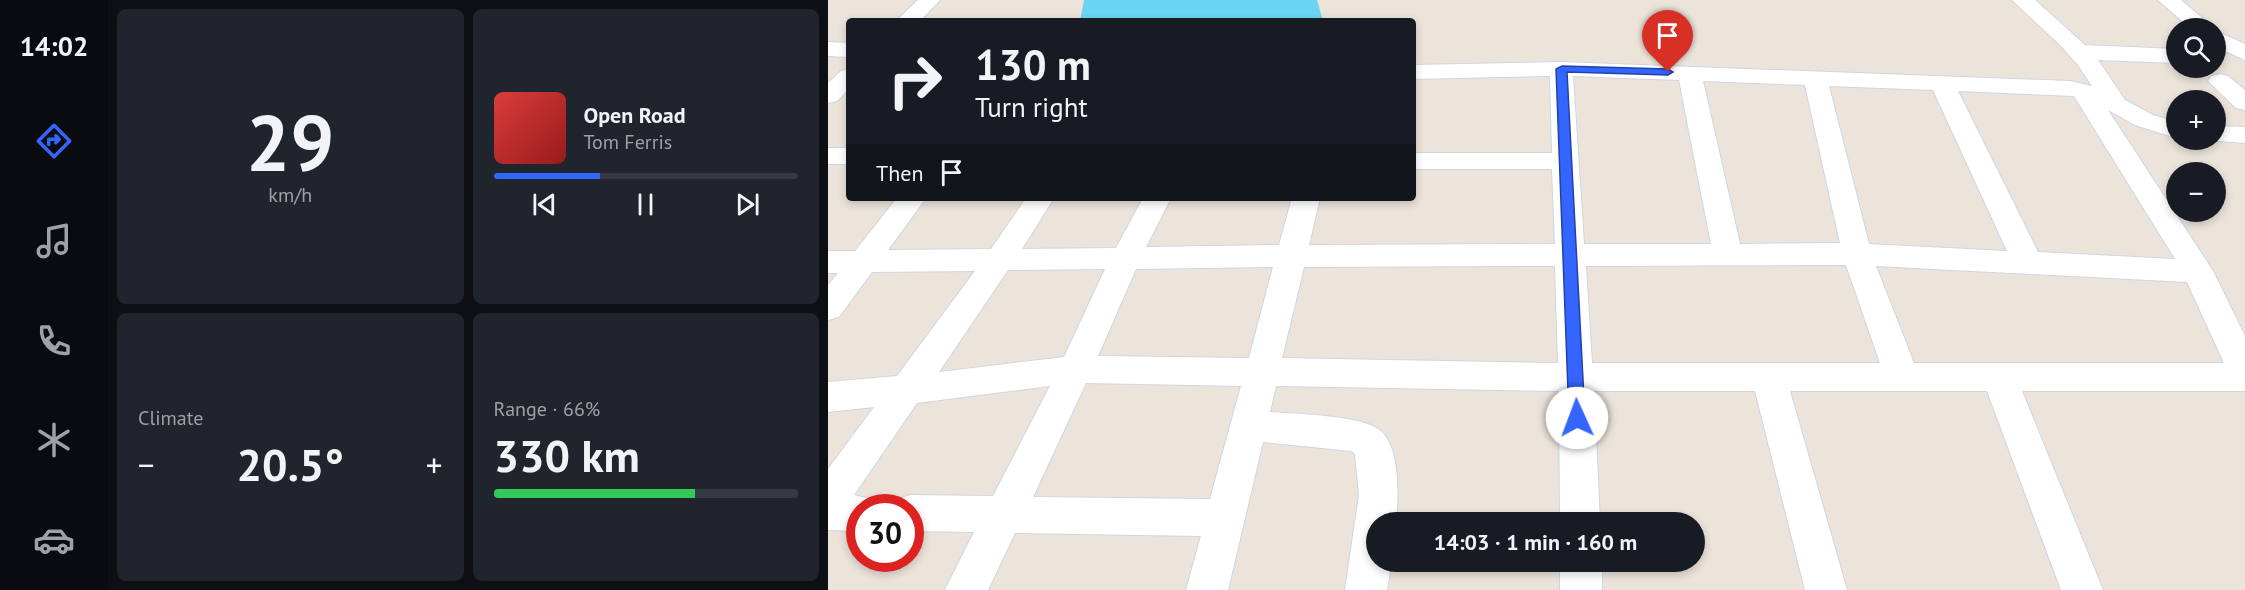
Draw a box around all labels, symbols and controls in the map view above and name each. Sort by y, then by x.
pin [1642,10,1693,72]
map controls [2166,18,2226,222]
button: search [2166,18,2226,78]
icon: arrive [1651,19,1684,52]
text: 14:02 [20,29,88,63]
text: 130 m [975,37,1091,92]
icon: right [876,42,954,120]
text: Turn right [975,90,1088,124]
button: + [2166,90,2226,150]
text: 29 [246,92,334,193]
text: Open Road [584,101,686,129]
icon: directions [33,120,75,162]
text: Tom Ferris [584,129,672,155]
icon: arrive [935,156,968,189]
text: Then [876,159,923,187]
button: − [2166,162,2226,222]
text: km/h [268,182,312,208]
icon: previous [528,188,561,221]
icon: pause [629,188,662,221]
icon: next [731,188,764,221]
icon: music [33,220,75,262]
icon: phone [33,320,75,362]
position arrow [1545,386,1609,450]
text: Range · 66% [494,396,600,422]
text: Climate [138,405,204,431]
icon: climate [33,419,75,461]
text: 330 km [494,426,640,484]
text: 20.5° [237,435,344,493]
text: − [138,443,155,486]
text: + [426,443,443,486]
speed limit sign: 30 [846,494,924,572]
icon: car [33,519,75,561]
text: 14:03 · 1 min · 160 m [1434,528,1637,556]

